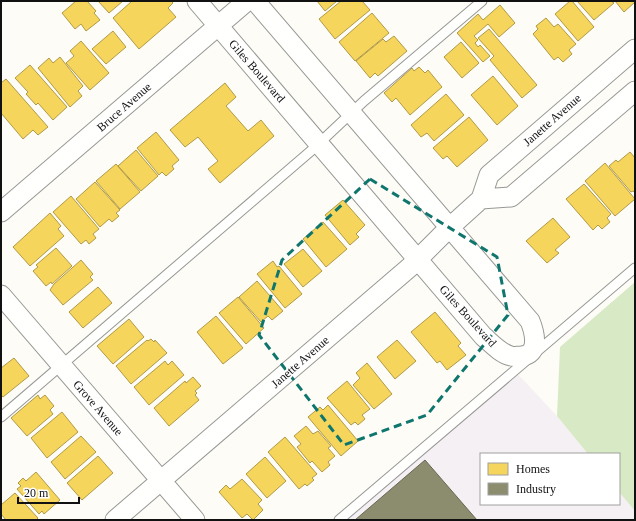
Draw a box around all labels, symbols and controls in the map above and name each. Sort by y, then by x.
street label: Giles Boulevard [226,37,288,105]
street label: Bruce Avenue [94,80,154,134]
street label: Janette Avenue [520,91,584,149]
street label: Giles Boulevard [437,282,499,350]
street label: Janette Avenue [268,333,332,391]
street label: Grove Avenue [70,377,126,439]
legend [480,453,620,505]
text: Homes [516,462,550,476]
scale bar [18,479,79,505]
text: Industry [516,482,556,496]
text: 20 m [24,486,49,500]

